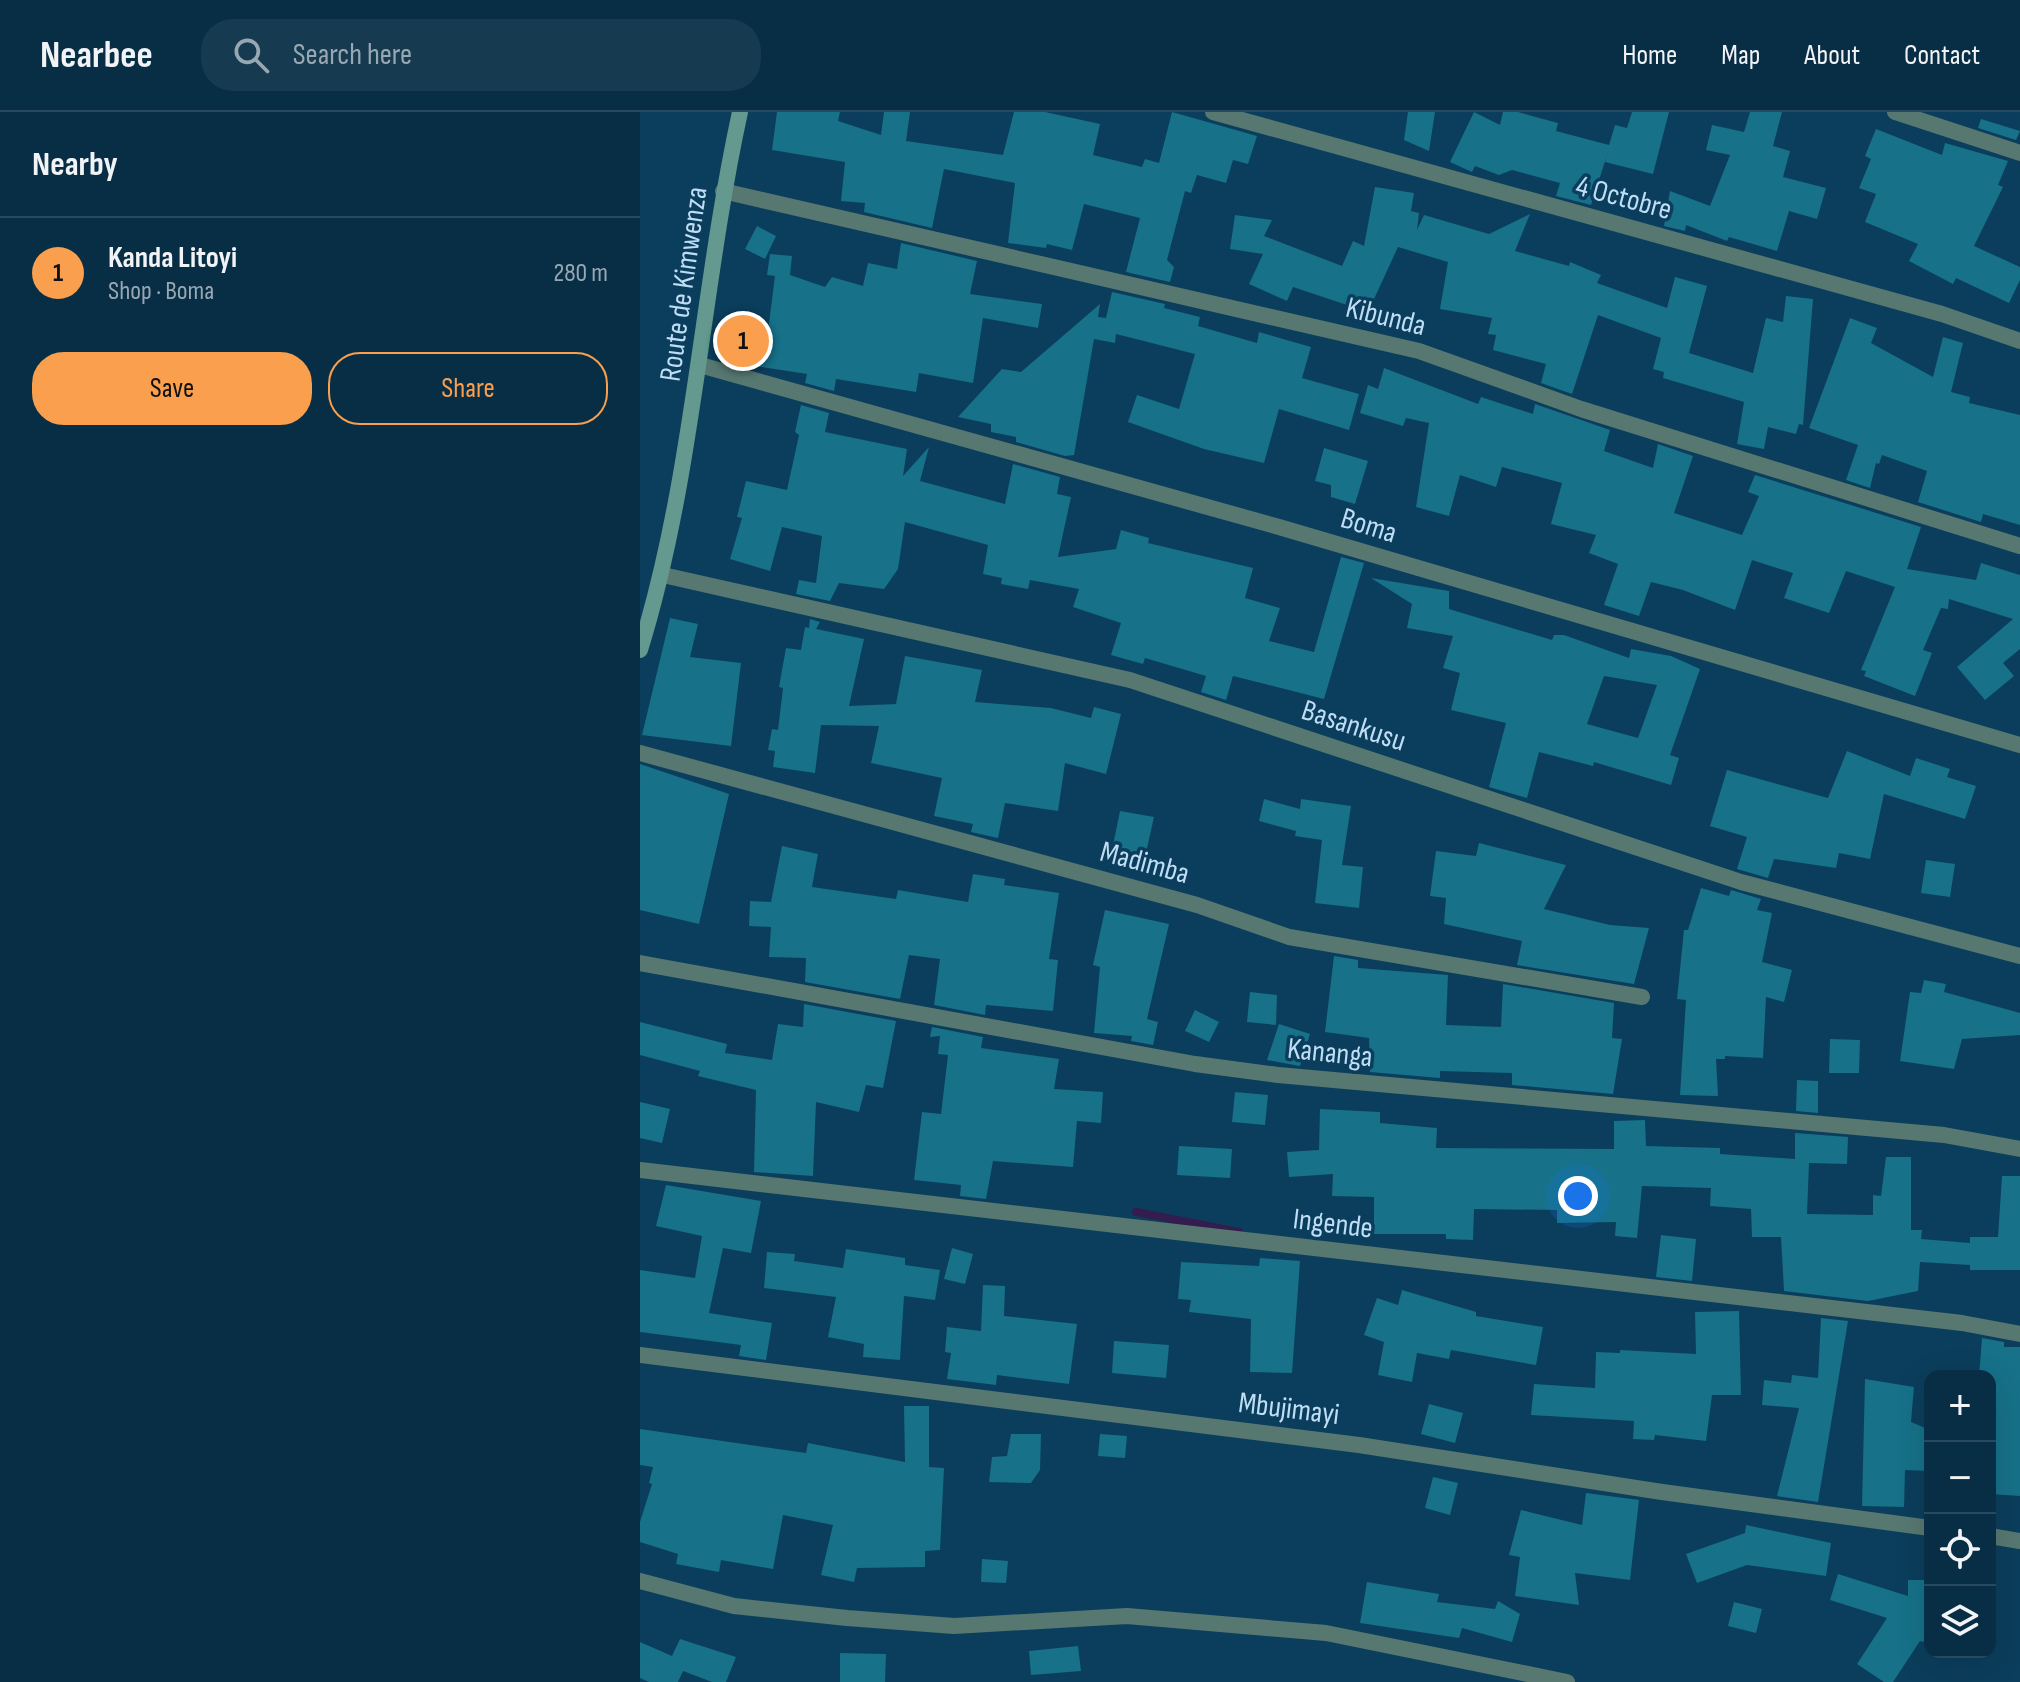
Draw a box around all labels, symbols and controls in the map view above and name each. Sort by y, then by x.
search box [201,19,761,91]
text: Nearbee [40,33,153,78]
icon: search [229,33,273,77]
text: Search here [293,37,412,73]
text: Home [1622,39,1677,72]
text: Map [1721,39,1760,72]
text: About [1804,39,1860,72]
text: Contact [1904,39,1980,72]
text: Nearby [32,144,118,185]
street label: 4 Octobre [1572,168,1676,228]
street label: Route de Kimwenza [653,185,715,384]
text: Kanda Litoyi [108,240,237,276]
text: 1 [53,258,63,289]
text: 280 m [553,258,608,289]
text: Shop · Boma [108,276,214,307]
street label: Kibunda [1342,290,1429,344]
pin: 1 [717,311,769,371]
button: Save [32,352,312,425]
button: Share [328,352,608,425]
street label: Boma [1336,500,1401,551]
street label: Basankusu [1297,692,1410,760]
street label: Madimba [1096,834,1193,892]
street label: Kananga [1286,1031,1374,1075]
your location [1558,1176,1598,1216]
street label: Ingende [1291,1201,1375,1247]
map controls [1924,1370,1996,1658]
button: + [1924,1370,1996,1442]
street label: Mbujimayi [1236,1385,1341,1433]
button: − [1924,1442,1996,1514]
button: locate [1924,1514,1996,1586]
button: layers [1924,1586,1996,1658]

